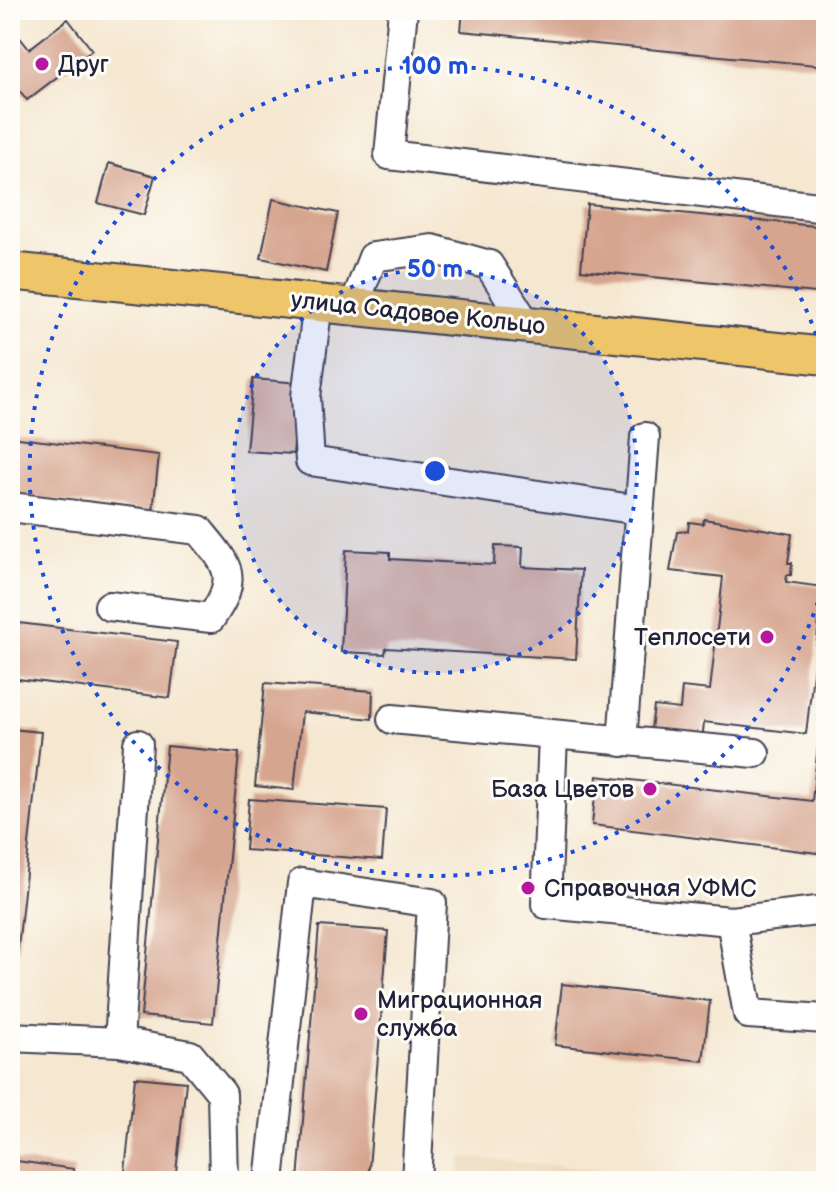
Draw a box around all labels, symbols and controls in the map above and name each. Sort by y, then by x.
place label: Друг [58,50,109,79]
text: 100 m [402,52,468,81]
marker: Друг [33,55,51,73]
text: 50 m [407,255,463,284]
street label: улица Садовое Кольцо [290,285,546,341]
centre of rings [421,457,449,485]
place label: Теплосети [634,623,751,652]
marker: Теплосети [758,628,776,646]
place label: База Цветов [491,775,634,804]
marker: База Цветов [641,780,659,798]
place label: Справочная УФМС [544,874,757,903]
marker: Справочная УФМС [519,879,537,897]
place label: Миграционная служба [377,986,542,1043]
marker: Миграционная служба [352,1005,370,1023]

